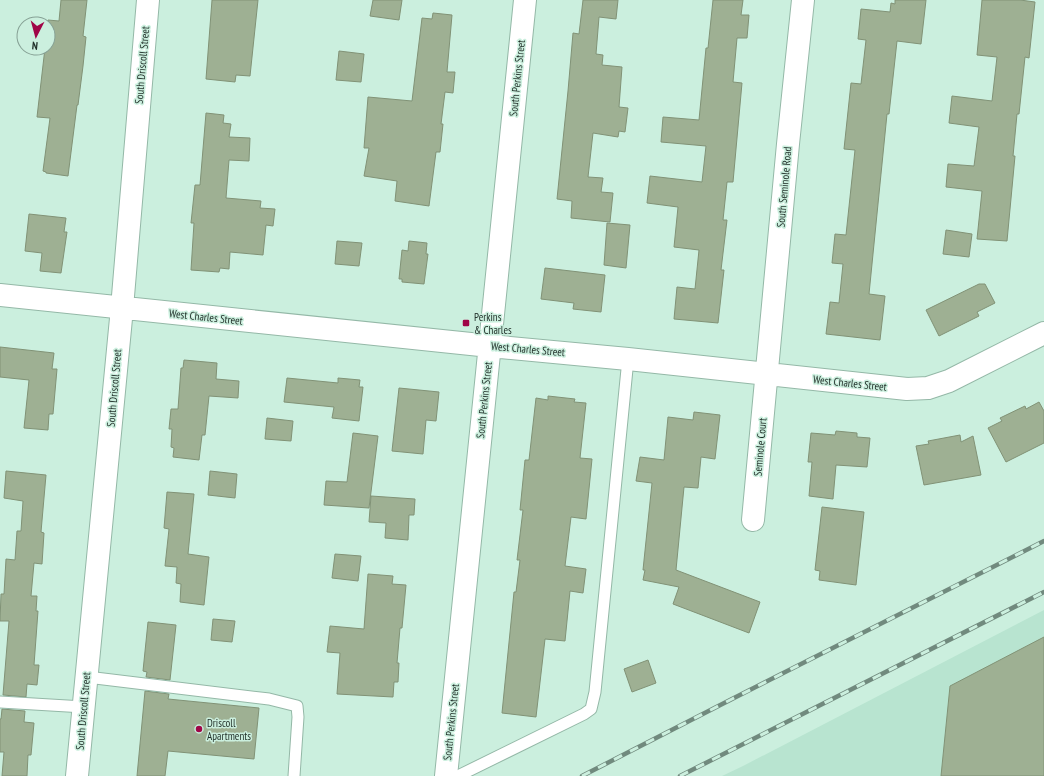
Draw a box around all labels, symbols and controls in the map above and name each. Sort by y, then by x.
north arrow [16,16,56,56]
street label: South Driscoll Street [132,26,152,104]
text: N [31,39,39,53]
street label: South Perkins Street [506,39,528,117]
street label: South Seminole Road [773,146,795,228]
street label: West Charles Street [169,306,243,328]
place label: Perkins & Charles [474,310,512,337]
marker: Perkins & Charles [461,318,471,328]
street label: West Charles Street [491,339,565,359]
street label: South Driscoll Street [104,349,124,427]
street label: South Perkins Street [473,361,495,439]
street label: West Charles Street [813,372,887,394]
street label: Seminole Court [750,417,770,477]
street label: South Driscoll Street [73,672,93,750]
street label: South Perkins Street [440,683,462,761]
place label: Driscoll Apartments [207,716,251,743]
marker: Driscoll Apartments [194,724,204,734]

